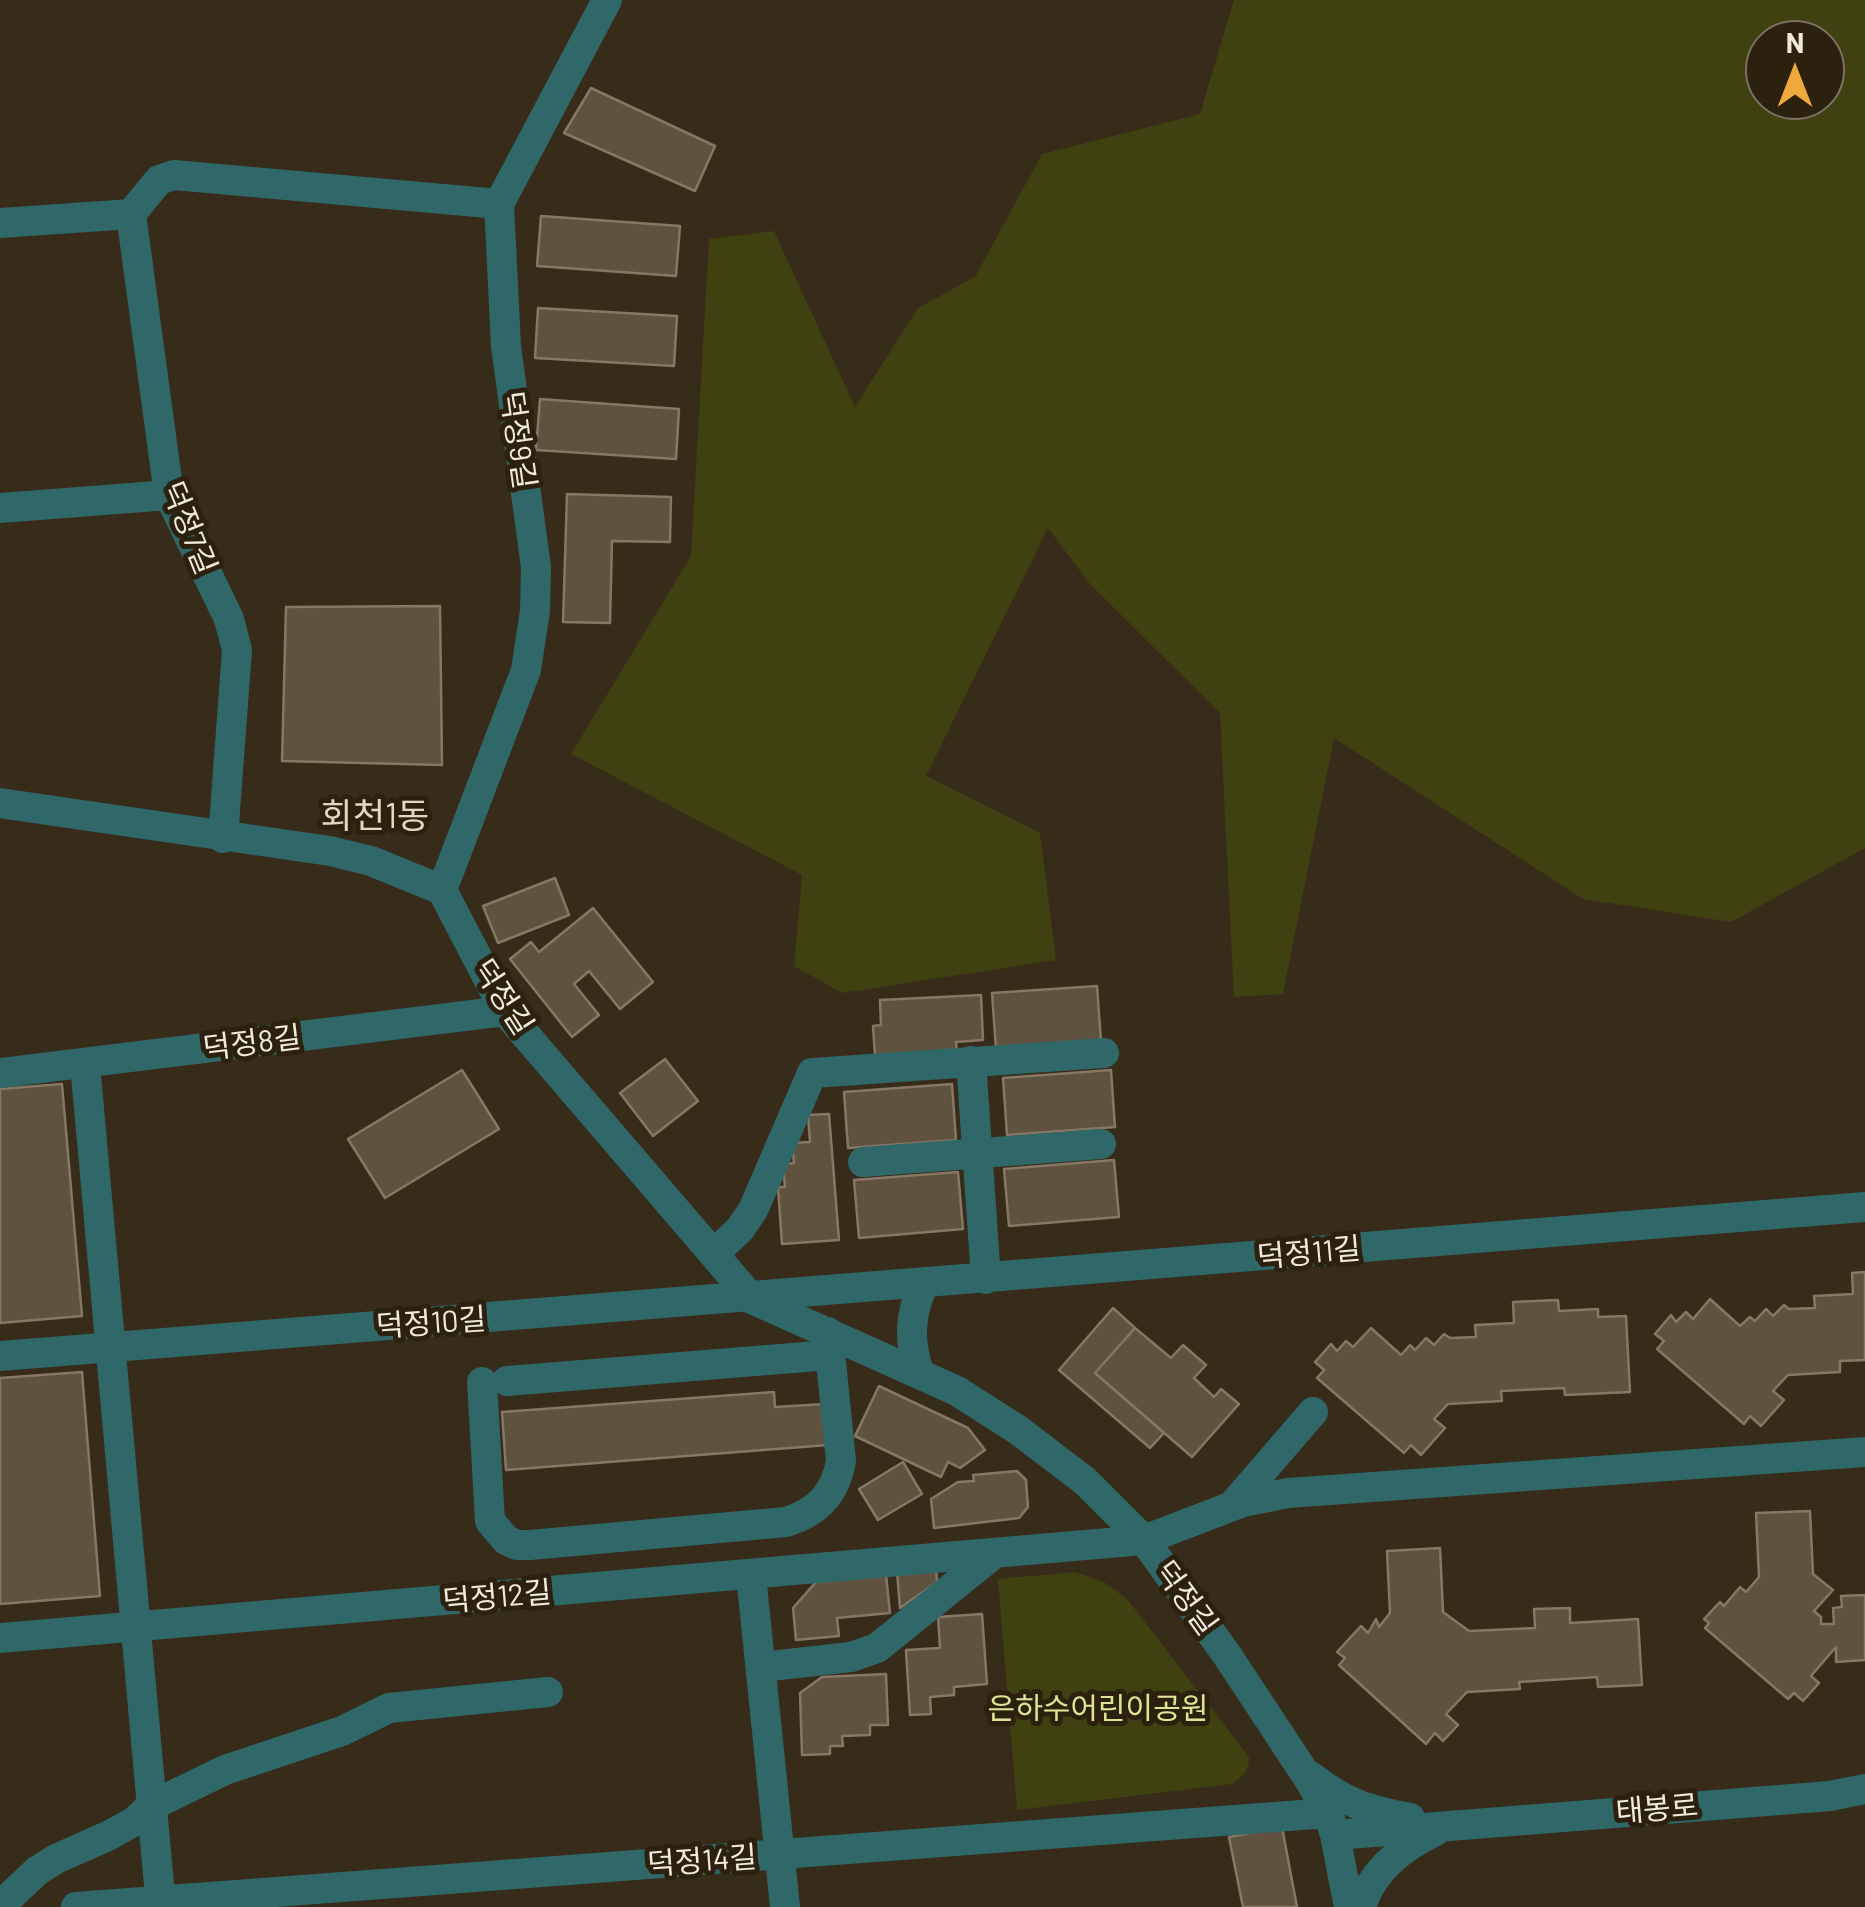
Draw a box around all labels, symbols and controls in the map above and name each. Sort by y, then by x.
north arrow [1745,20,1845,120]
text: N [1786,25,1804,59]
street label: 덕정9길 [493,389,543,491]
street label: 덕정7길 [154,476,224,580]
district label: 회천1동 [321,795,429,837]
street label: 덕정길 [465,952,541,1042]
street label: 덕정8길 [201,1019,303,1067]
street label: 덕정11길 [1256,1231,1362,1275]
street label: 덕정10길 [375,1301,487,1345]
street label: 덕정길 [1147,1554,1225,1642]
street label: 덕정12길 [441,1574,553,1620]
park label: 은하수어린이공원 [988,1691,1208,1727]
street label: 태봉로 [1614,1787,1700,1831]
street label: 덕정14길 [646,1839,758,1883]

